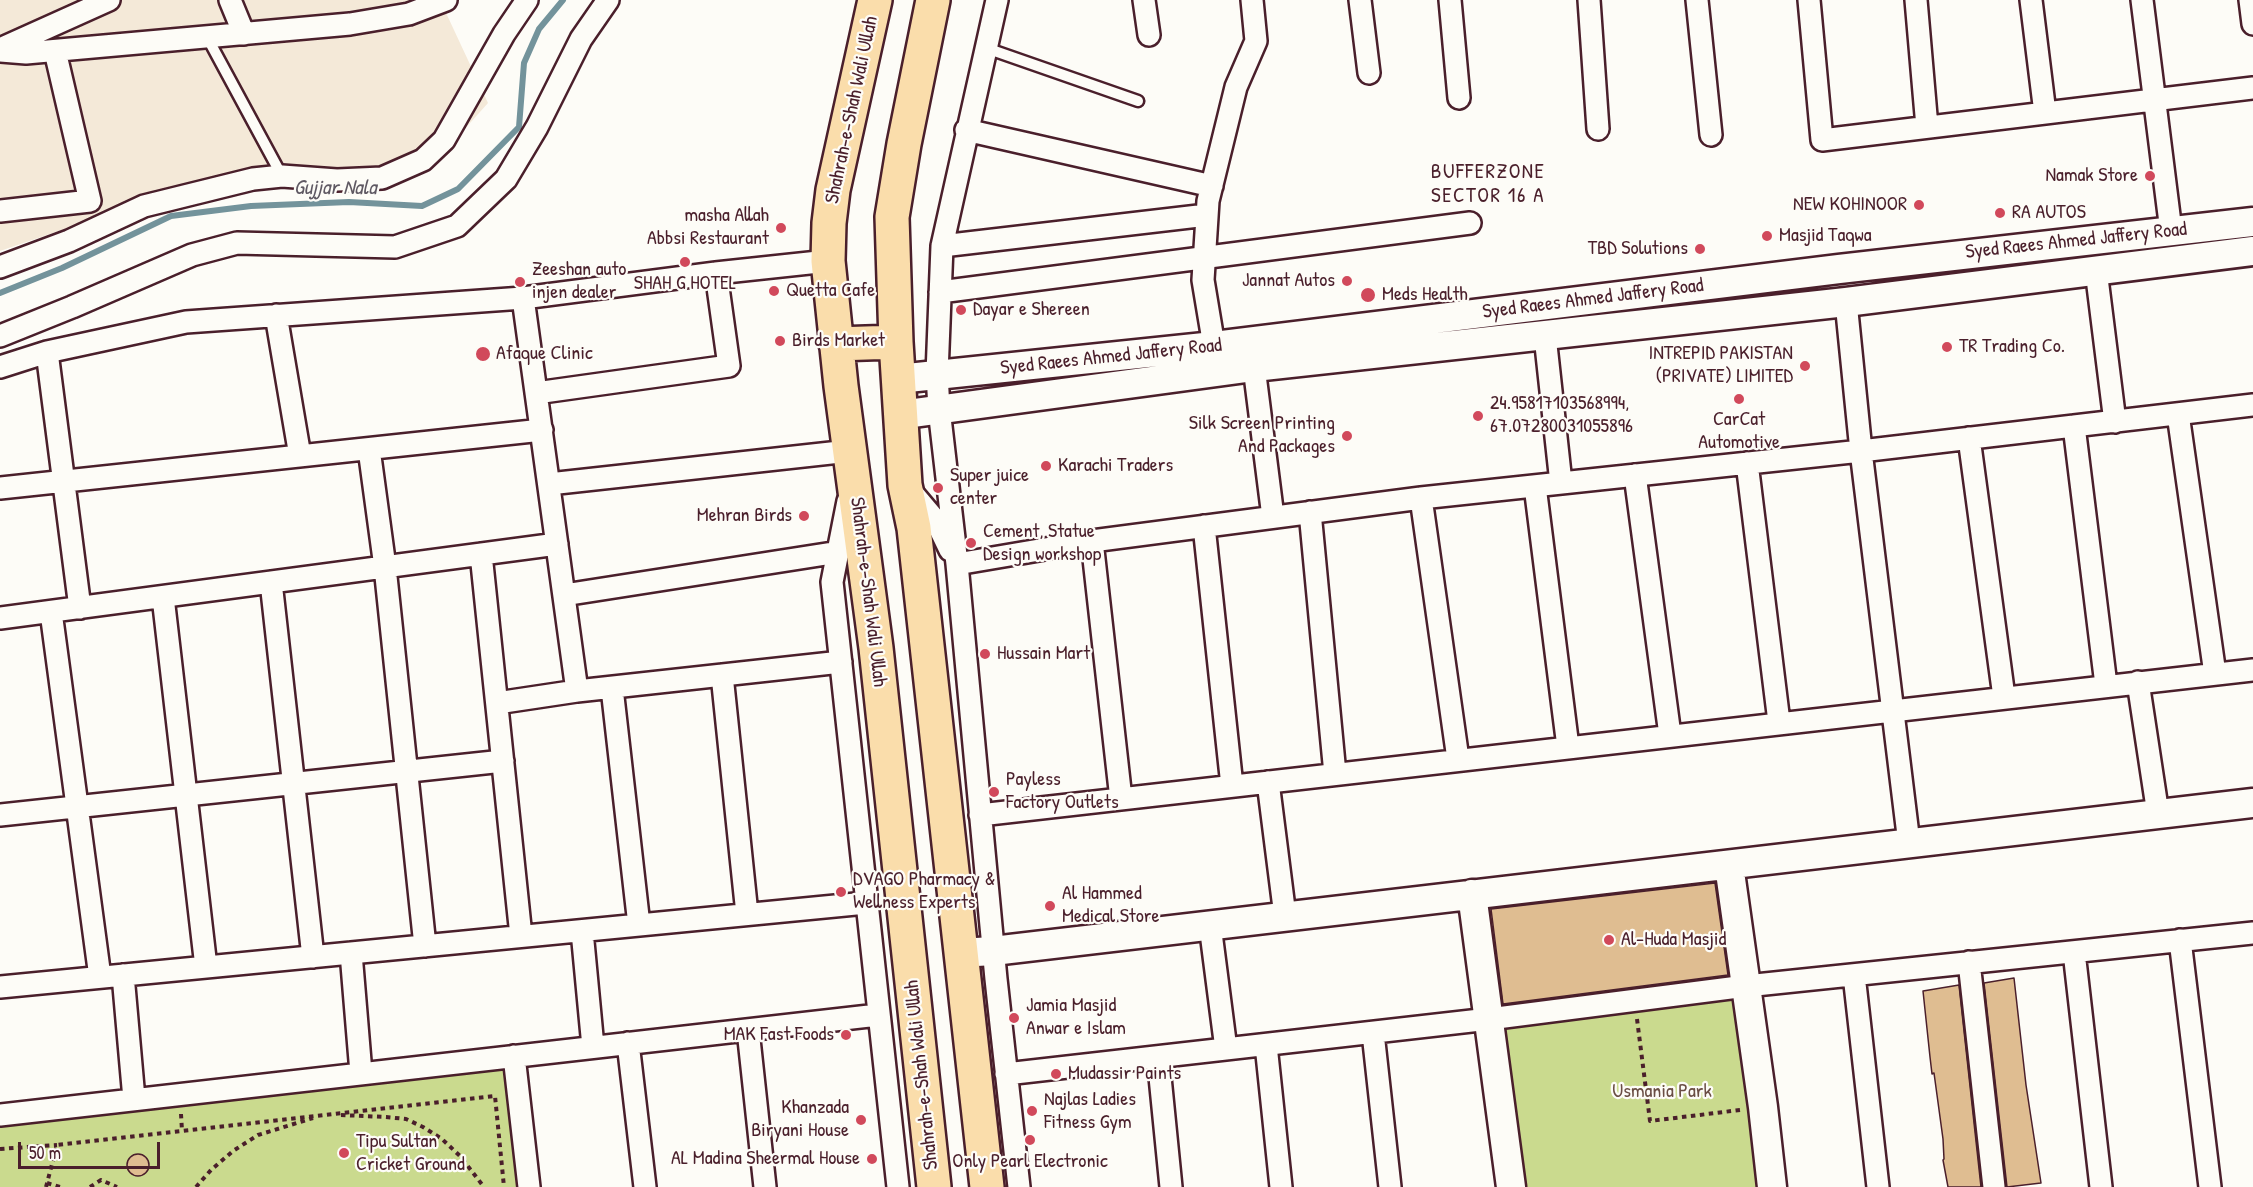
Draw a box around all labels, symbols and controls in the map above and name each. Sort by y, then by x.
street label: Shahrah-e-Shah Wali Ullah [820,14,884,206]
district label: BUFFERZONE SECTOR 16 A [1431,159,1545,209]
place label: Namak Store [2045,164,2138,188]
marker: Namak Store [2143,169,2157,183]
water label: Gujjar Nala [294,175,376,201]
place label: NEW KOHINOOR [1793,193,1907,217]
marker: NEW KOHINOOR [1912,198,1926,212]
place label: RA AUTOS [2012,201,2086,225]
place label: masha Allah Abbsi Restaurant [647,204,769,251]
marker: RA AUTOS [1993,206,2007,220]
street label: Syed Raees Ahmed Jaffery Road [1964,217,2188,265]
marker: masha Allah Abbsi Restaurant [774,221,788,235]
place label: Masjid Taqwa [1779,224,1872,248]
marker: Masjid Taqwa [1760,229,1774,243]
place label: TBD Solutions [1588,237,1688,261]
marker: TBD Solutions [1693,242,1707,256]
marker: SHAH G HOTEL [678,255,692,269]
place label: Zeeshan auto injen dealer [532,258,626,305]
place label: Jannat Autos [1242,269,1335,293]
place label: SHAH G HOTEL [634,272,736,296]
marker: Jannat Autos [1340,274,1354,288]
street label: Syed Raees Ahmed Jaffery Road [1481,274,1705,324]
marker: Zeeshan auto injen dealer [513,275,527,289]
place label: Quetta Cafe [786,279,875,303]
place label: Meds Health [1382,283,1468,307]
marker: Quetta Cafe [767,284,781,298]
marker: Meds Health [1359,286,1377,304]
place label: Dayar e Shereen [973,298,1090,322]
marker: Dayar e Shereen [954,303,968,317]
place label: Birds Market [792,329,885,353]
street label: Syed Raees Ahmed Jaffery Road [999,333,1223,381]
marker: Birds Market [773,334,787,348]
place label: TR Trading Co. [1959,335,2065,359]
marker: TR Trading Co. [1940,340,1954,354]
place label: Afaque Clinic [496,342,593,366]
place label: INTREPID PAKISTAN (PRIVATE) LIMITED [1648,342,1793,389]
marker: Afaque Clinic [474,345,492,363]
marker: INTREPID PAKISTAN (PRIVATE) LIMITED [1798,359,1812,373]
place label: 24.95817103568994, 67.07280031055896 [1490,392,1633,439]
marker: CarCat Automotive [1732,392,1746,406]
place label: CarCat Automotive [1698,408,1780,455]
marker: 24.95817103568994, 67.07280031055896 [1471,409,1485,423]
place label: Silk Screen Printing And Packages [1189,412,1335,459]
marker: Silk Screen Printing And Packages [1340,429,1354,443]
place label: Karachi Traders [1058,454,1173,478]
marker: Karachi Traders [1039,459,1053,473]
place label: Super juice center [950,464,1029,511]
marker: Super juice center [931,481,945,495]
street label: Shahrah-e-Shah Wali Ullah [844,496,892,688]
place label: Mehran Birds [697,504,792,528]
marker: Mehran Birds [797,509,811,523]
place label: Cement, Statue Design workshop [983,520,1101,567]
marker: Cement, Statue Design workshop [964,536,978,550]
place label: Hussain Mart [997,642,1090,666]
marker: Hussain Mart [978,647,992,661]
place label: Payless Factory Outlets [1006,768,1119,815]
marker: Payless Factory Outlets [987,785,1001,799]
place label: DVAGO Pharmacy & Wellness Experts [853,868,995,915]
place label: Al Hammed Medical Store [1062,882,1159,929]
marker: DVAGO Pharmacy & Wellness Experts [834,885,848,899]
marker: Al Hammed Medical Store [1043,899,1057,913]
place label: Al-Huda Masjid [1621,928,1726,952]
marker: Al-Huda Masjid [1602,933,1616,947]
street label: Shahrah-e-Shah Wali Ullah [900,979,944,1171]
place label: Jamia Masjid Anwar e Islam [1026,994,1126,1041]
marker: Jamia Masjid Anwar e Islam [1007,1011,1021,1025]
place label: MAK Fast Foods [724,1023,834,1047]
marker: MAK Fast Foods [839,1028,853,1042]
place label: Mudassir Paints [1068,1062,1181,1086]
marker: Mudassir Paints [1049,1067,1063,1081]
park label: Usmania Park [1612,1080,1712,1104]
place label: Najlas Ladies Fitness Gym [1044,1088,1136,1135]
place label: Khanzada Biryani House [751,1096,849,1143]
marker: Najlas Ladies Fitness Gym [1025,1104,1039,1118]
marker: Khanzada Biryani House [854,1113,868,1127]
scale bar [21,1130,164,1168]
place label: Tipu Sultan Cricket Ground [356,1130,465,1177]
marker: Only Pearl Electronic [1023,1133,1037,1147]
text: 50 m [29,1140,61,1165]
marker: Tipu Sultan Cricket Ground [337,1146,351,1160]
place label: AL Madina Sheermal House [671,1147,860,1171]
place label: Only Pearl Electronic [952,1150,1108,1174]
marker: AL Madina Sheermal House [865,1152,879,1166]

